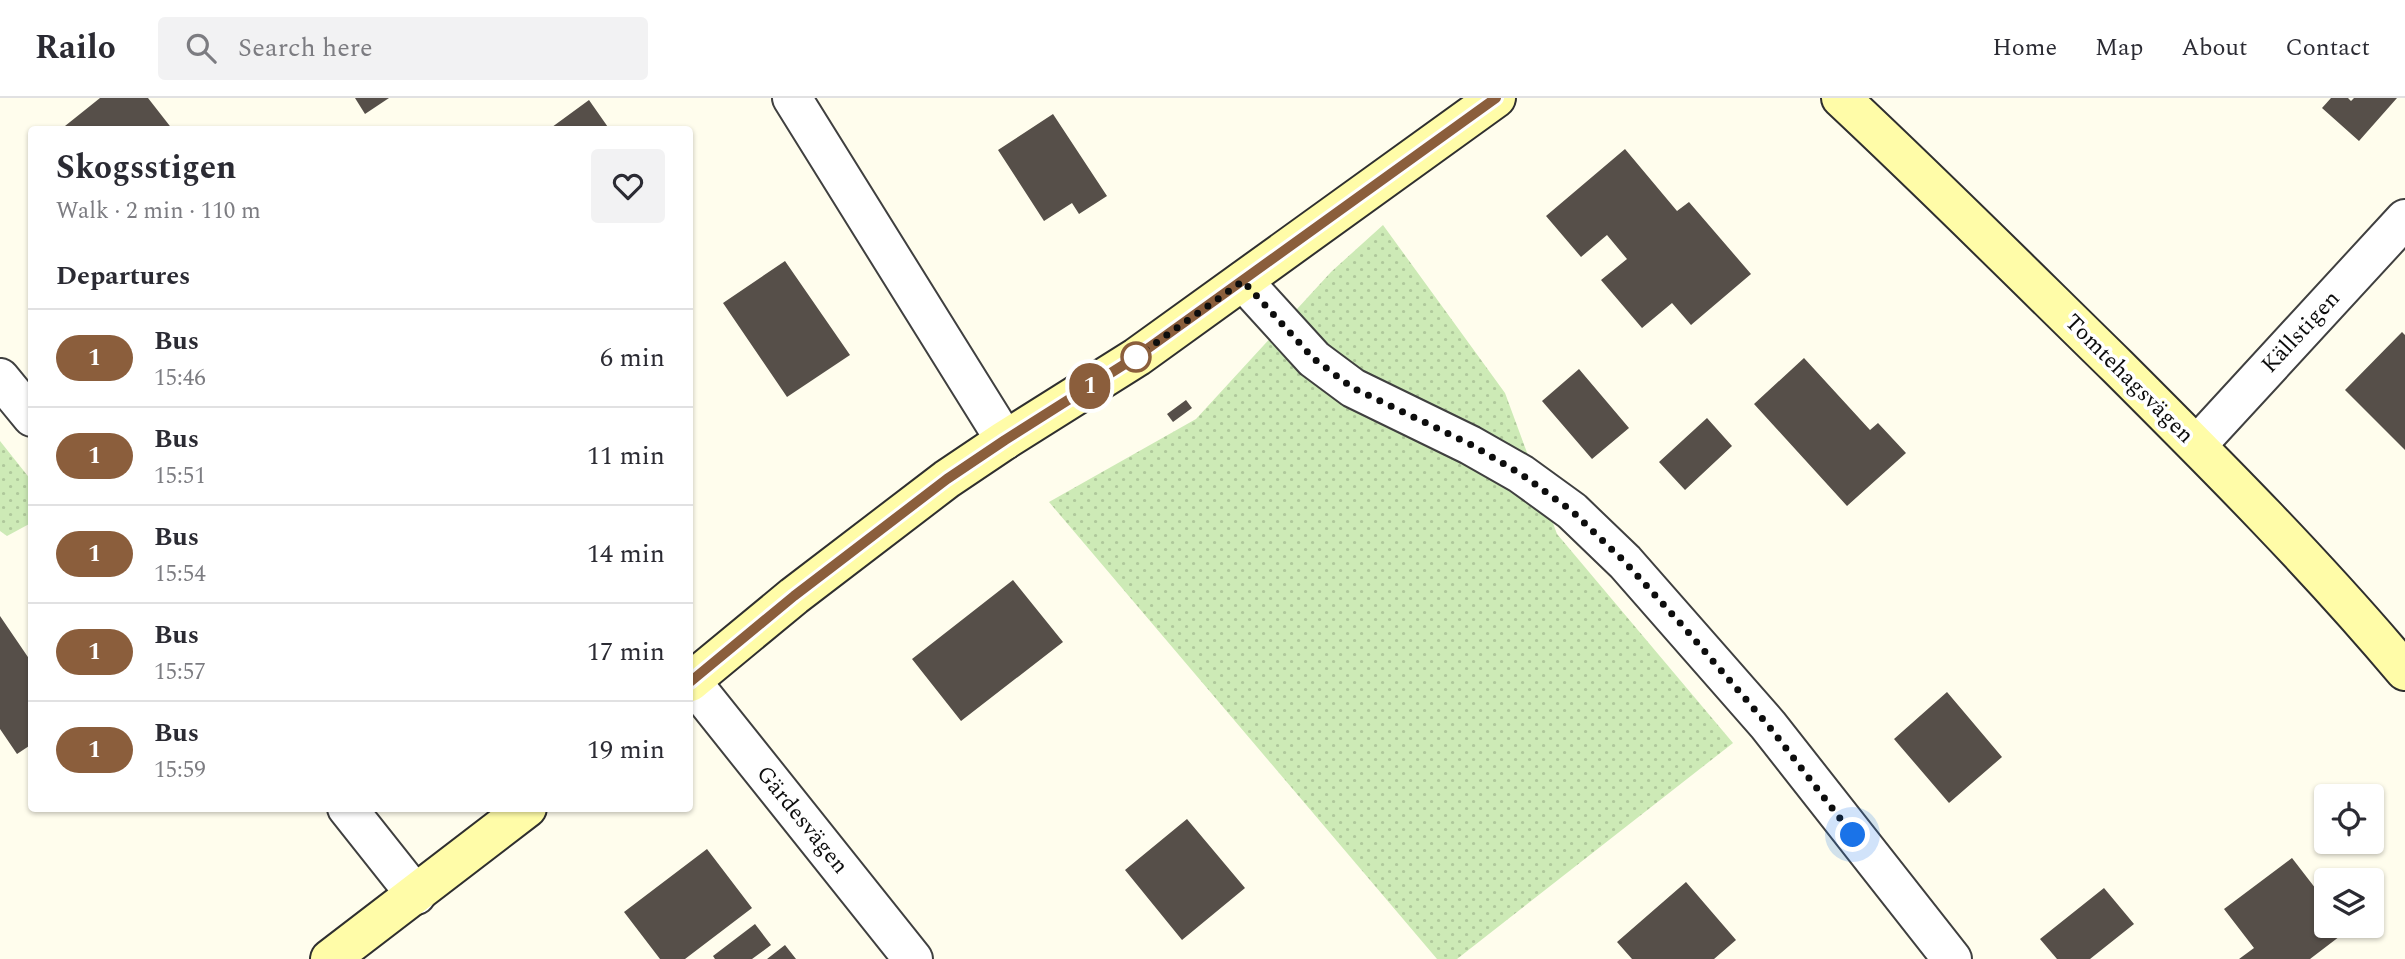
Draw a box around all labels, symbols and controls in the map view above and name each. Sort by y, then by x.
search box [158,17,648,80]
text: Railo [35,23,116,73]
text: Search here [238,28,373,68]
icon: search [182,29,220,67]
text: Home [1992,30,2057,66]
text: Map [2095,30,2143,66]
text: About [2181,30,2247,66]
text: Contact [2285,30,2370,66]
text: Skogsstigen [56,143,236,193]
button: heart [591,149,665,223]
text: Walk · 2 min · 110 m [56,194,261,229]
text: Departures [56,256,190,296]
street label: Källstigen [2253,283,2349,381]
street label: Tomtehagsvägen [2056,306,2202,452]
text: Bus [154,321,199,361]
text: 6 min [600,338,665,378]
text: 1 [88,340,101,376]
unlabelled marker [1121,342,1151,372]
text: 15:46 [154,361,206,396]
line badge: 1 [1067,363,1113,409]
text: 1 [1083,368,1097,404]
text: Bus [154,419,199,459]
text: 11 min [587,436,665,476]
text: 1 [88,438,101,474]
text: 15:51 [154,459,206,494]
text: Bus [154,517,199,557]
text: 14 min [587,534,665,574]
text: 1 [88,536,101,572]
text: 15:54 [154,557,206,592]
text: Bus [154,615,199,655]
text: 17 min [587,632,665,672]
text: 1 [88,634,101,670]
text: 15:57 [154,655,206,690]
text: Bus [154,713,199,753]
text: 19 min [587,730,665,770]
text: 1 [88,732,101,768]
text: 15:59 [154,753,206,788]
street label: Gärdesvägen [747,758,857,882]
map controls [2314,784,2384,938]
button: locate [2314,784,2384,854]
your location [1835,817,1870,852]
button: layers [2314,868,2384,938]

